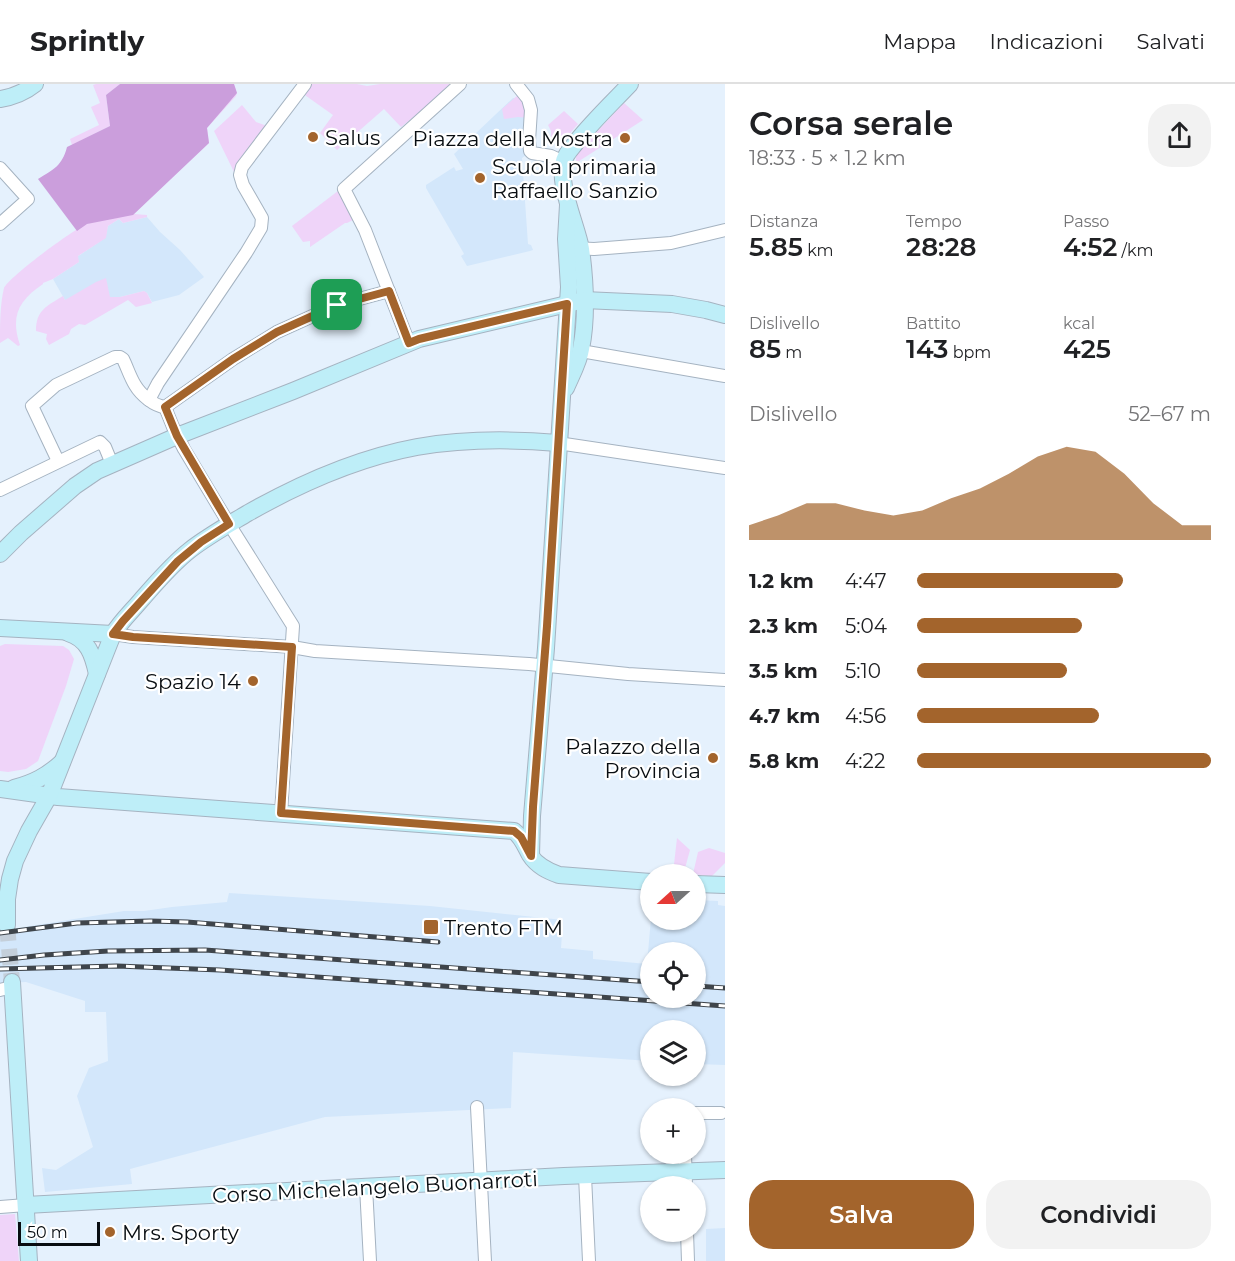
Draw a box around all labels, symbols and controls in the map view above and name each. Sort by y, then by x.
text: Sprintly [30,24,144,58]
text: Mappa [883,29,956,54]
text: Indicazioni [989,29,1104,54]
text: Salvati [1137,29,1205,54]
text: Corsa serale [749,103,953,143]
button: share [1148,104,1211,167]
place label: Salus [325,125,380,150]
place label: Piazza della Mostra [412,126,613,151]
marker: Salus [306,130,320,144]
marker: Piazza della Mostra [618,131,632,145]
text: 18:33 · 5 × 1.2 km [749,146,906,170]
place label: Scuola primaria Raffaello Sanzio [492,154,658,203]
marker: Scuola primaria Raffaello Sanzio [473,171,487,185]
text: Distanza [749,212,818,231]
text: Tempo [906,212,962,231]
text: Passo [1063,212,1109,231]
text: 5.85 [749,231,803,263]
text: 28:28 [906,231,977,263]
text: 4:52 [1063,231,1117,263]
text: km [803,241,834,260]
text: /km [1117,241,1153,260]
pin [311,279,362,330]
icon: arrive [320,288,353,321]
text: Dislivello [749,314,820,333]
text: Battito [906,314,961,333]
text: kcal [1063,314,1095,333]
text: 85 [749,333,781,365]
text: 143 [906,333,948,365]
text: 425 [1063,333,1111,365]
text: m [781,343,802,362]
text: bpm [948,343,991,362]
text: Dislivello [749,402,837,426]
text: 52–67 m [1128,402,1211,426]
text: 1.2 km [749,569,814,593]
text: 4:47 [845,569,887,593]
text: 2.3 km [749,614,818,638]
text: 5:04 [845,614,887,638]
text: 3.5 km [749,659,818,683]
text: 5:10 [845,659,881,683]
place label: Spazio 14 [145,669,241,694]
marker: Spazio 14 [246,674,260,688]
text: 4.7 km [749,704,820,728]
text: 4:56 [845,704,886,728]
place label: Palazzo della Provincia [565,734,701,783]
text: 5.8 km [749,749,819,773]
text: 4:22 [845,749,885,773]
marker: Palazzo della Provincia [706,751,720,765]
north arrow [640,864,706,930]
map controls [640,864,706,1242]
place label: Trento FTM [444,915,563,940]
marker: Trento FTM [422,918,440,936]
button: locate [640,942,706,1008]
button: layers [640,1020,706,1086]
button: + [640,1098,706,1164]
street label: Corso Michelangelo Buonarroti [211,1166,539,1208]
button: − [640,1176,706,1242]
button: Salva [749,1180,974,1249]
button: Condividi [986,1180,1211,1249]
scale bar [18,1219,100,1246]
place label: Mrs. Sporty [122,1220,239,1245]
text: 50 m [27,1223,68,1242]
marker: Mrs. Sporty [103,1225,117,1239]

